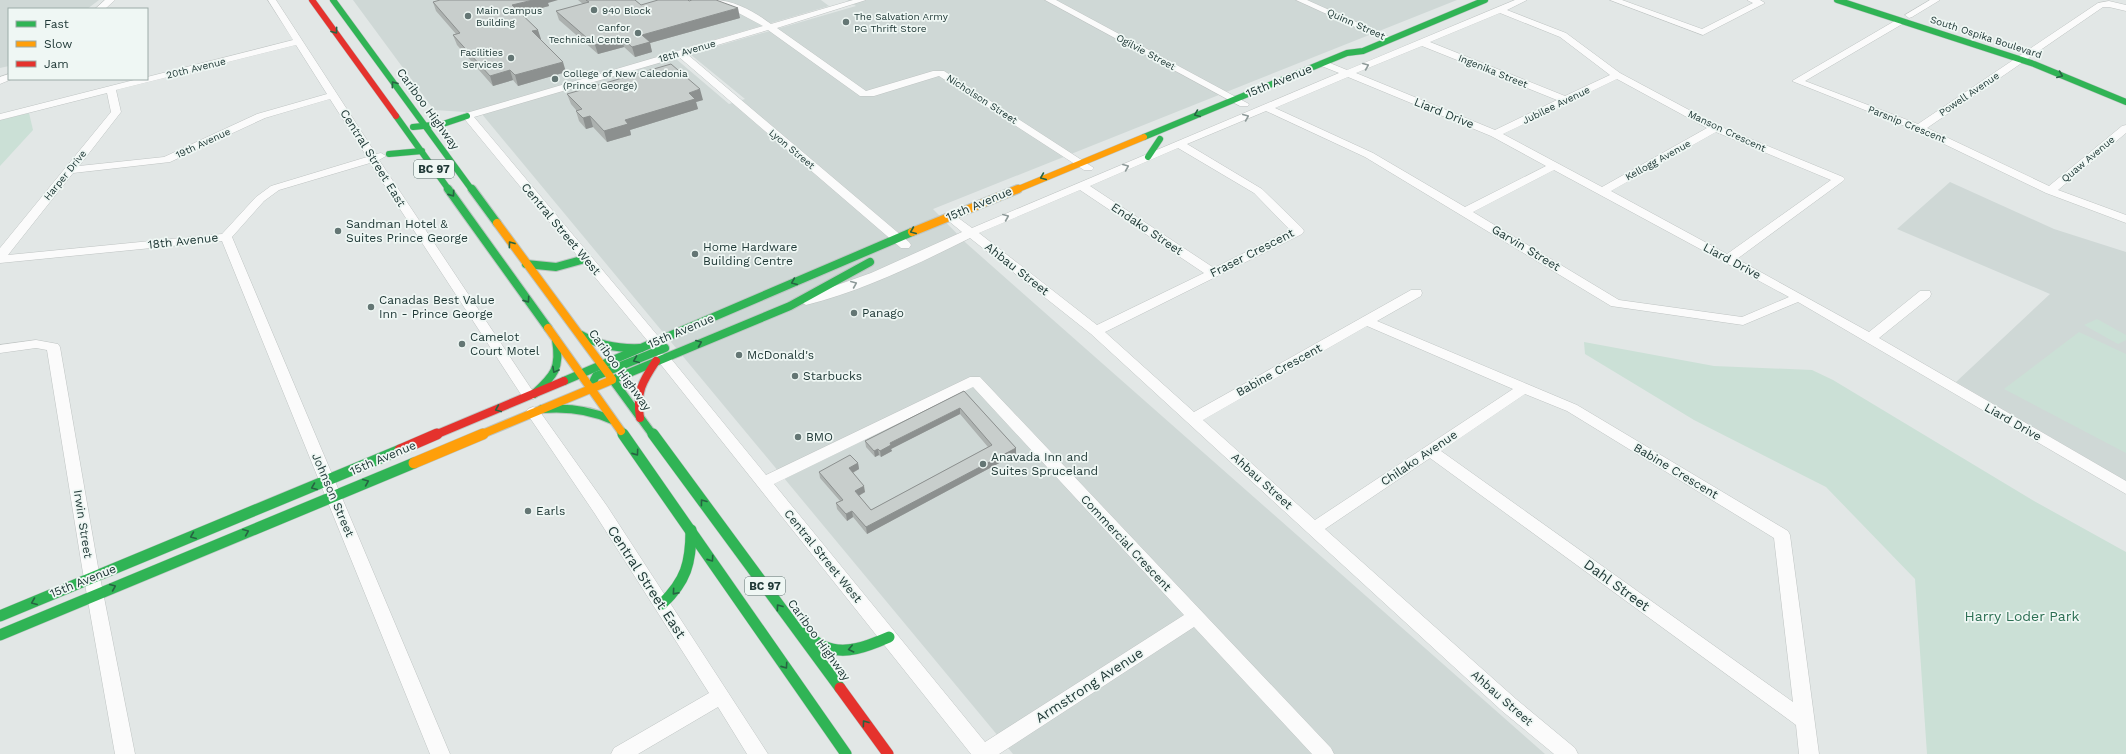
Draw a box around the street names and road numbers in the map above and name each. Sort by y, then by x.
street label: Quinn Street [1325,6,1387,42]
street label: South Ospika Boulevard [1929,14,2043,60]
street label: Ogilvie Street [1115,32,1178,73]
street label: 18th Avenue [657,38,717,64]
street label: Ingenika Street [1457,52,1530,90]
street label: 20th Avenue [165,55,227,81]
street label: 15th Avenue [1244,61,1314,101]
street label: Cariboo Highway [394,65,463,153]
street label: Powell Avenue [1937,70,2001,118]
street label: Nicholson Street [945,72,1020,126]
street label: Jubilee Avenue [1520,84,1592,126]
street label: Liard Drive [1412,95,1476,131]
street label: Parsnip Crescent [1866,103,1948,145]
street label: Central Street East [337,107,409,209]
street label: Manson Crescent [1686,108,1768,154]
street label: 19th Avenue [174,125,232,160]
street label: Lyon Street [767,127,818,172]
street label: Quaw Avenue [2059,134,2117,184]
street label: Kellogg Avenue [1623,137,1693,183]
street label: Harper Drive [41,148,89,202]
road number: BC 97 [414,160,454,178]
street label: Central Street West [518,180,604,278]
street label: 15th Avenue [944,184,1014,224]
street label: Endako Street [1109,200,1185,258]
street label: Garvin Street [1489,222,1563,274]
street label: Fraser Crescent [1208,226,1296,280]
street label: 18th Avenue [147,230,219,252]
street label: Ahbau Street [982,240,1052,298]
street label: Liard Drive [1701,240,1763,282]
street label: 15th Avenue [646,311,716,351]
street label: Cariboo Highway [586,326,655,414]
street label: Babine Crescent [1234,341,1324,399]
street label: Liard Drive [1982,400,2044,444]
street label: Chilako Avenue [1378,427,1460,489]
street label: 15th Avenue [348,438,418,478]
street label: Babine Crescent [1631,440,1721,502]
street label: Ahbau Street [1229,450,1295,512]
street label: Johnson Street [309,451,357,539]
street label: Irwin Street [71,489,95,559]
street label: Commercial Crescent [1078,492,1174,594]
street label: Central Street West [781,507,865,605]
street label: Central Street East [605,523,689,641]
street label: Dahl Street [1581,556,1653,614]
street label: 15th Avenue [48,561,118,601]
road number: BC 97 [745,577,785,595]
street label: Cariboo Highway [785,596,854,684]
street label: Armstrong Avenue [1032,644,1146,726]
street label: Ahbau Street [1468,667,1536,729]

